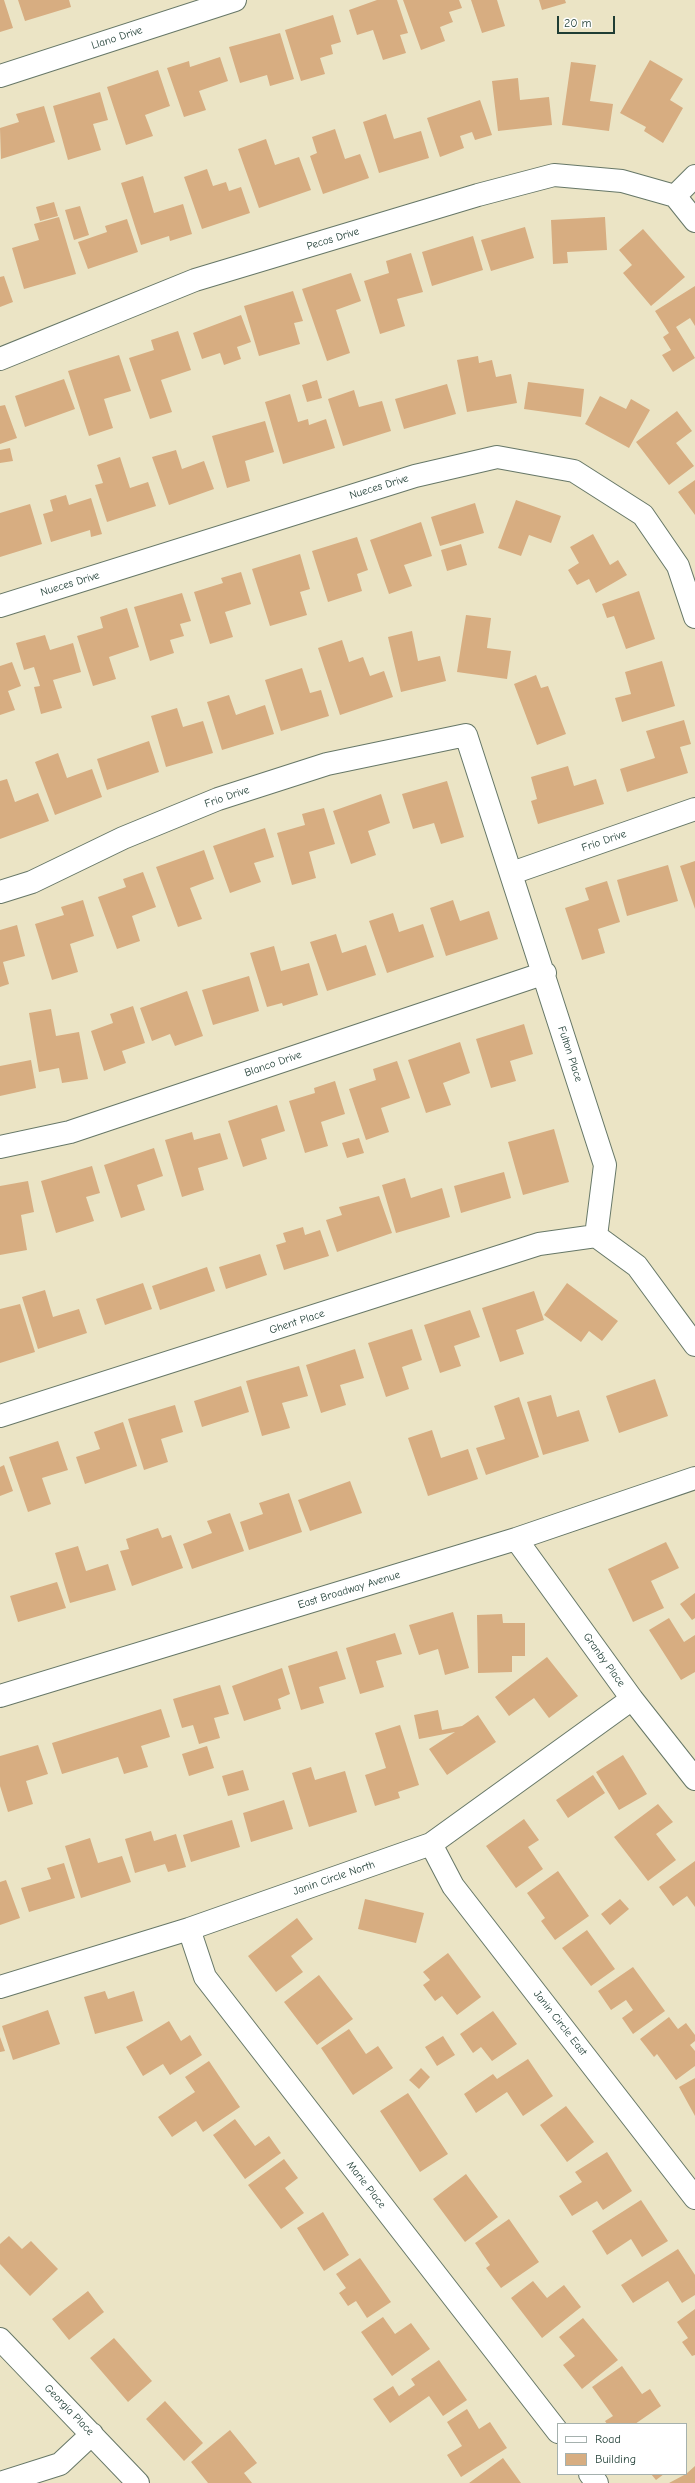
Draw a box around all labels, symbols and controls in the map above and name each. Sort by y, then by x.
scale bar [559,8,617,34]
text: 20 m [564,16,592,30]
street label: Llano Drive [90,24,144,52]
street label: Pecos Drive [305,225,361,253]
street label: Nueces Drive [348,472,410,502]
street label: Nueces Drive [39,569,101,599]
street label: Frio Drive [203,783,251,811]
street label: Frio Drive [580,827,628,855]
street label: Fulton Place [555,1024,585,1084]
street label: Blanco Drive [243,1048,303,1080]
street label: Ghent Place [268,1307,326,1337]
street label: East Broadway Avenue [296,1568,402,1612]
street label: Granby Place [580,1631,628,1689]
street label: Janin Circle North [291,1858,377,1898]
street label: Janin Circle East [530,1988,590,2058]
street label: Marie Place [344,2159,388,2211]
street label: Georgia Place [41,2382,97,2438]
legend [557,2423,687,2475]
text: Road [595,2432,621,2446]
text: Building [595,2452,636,2466]

